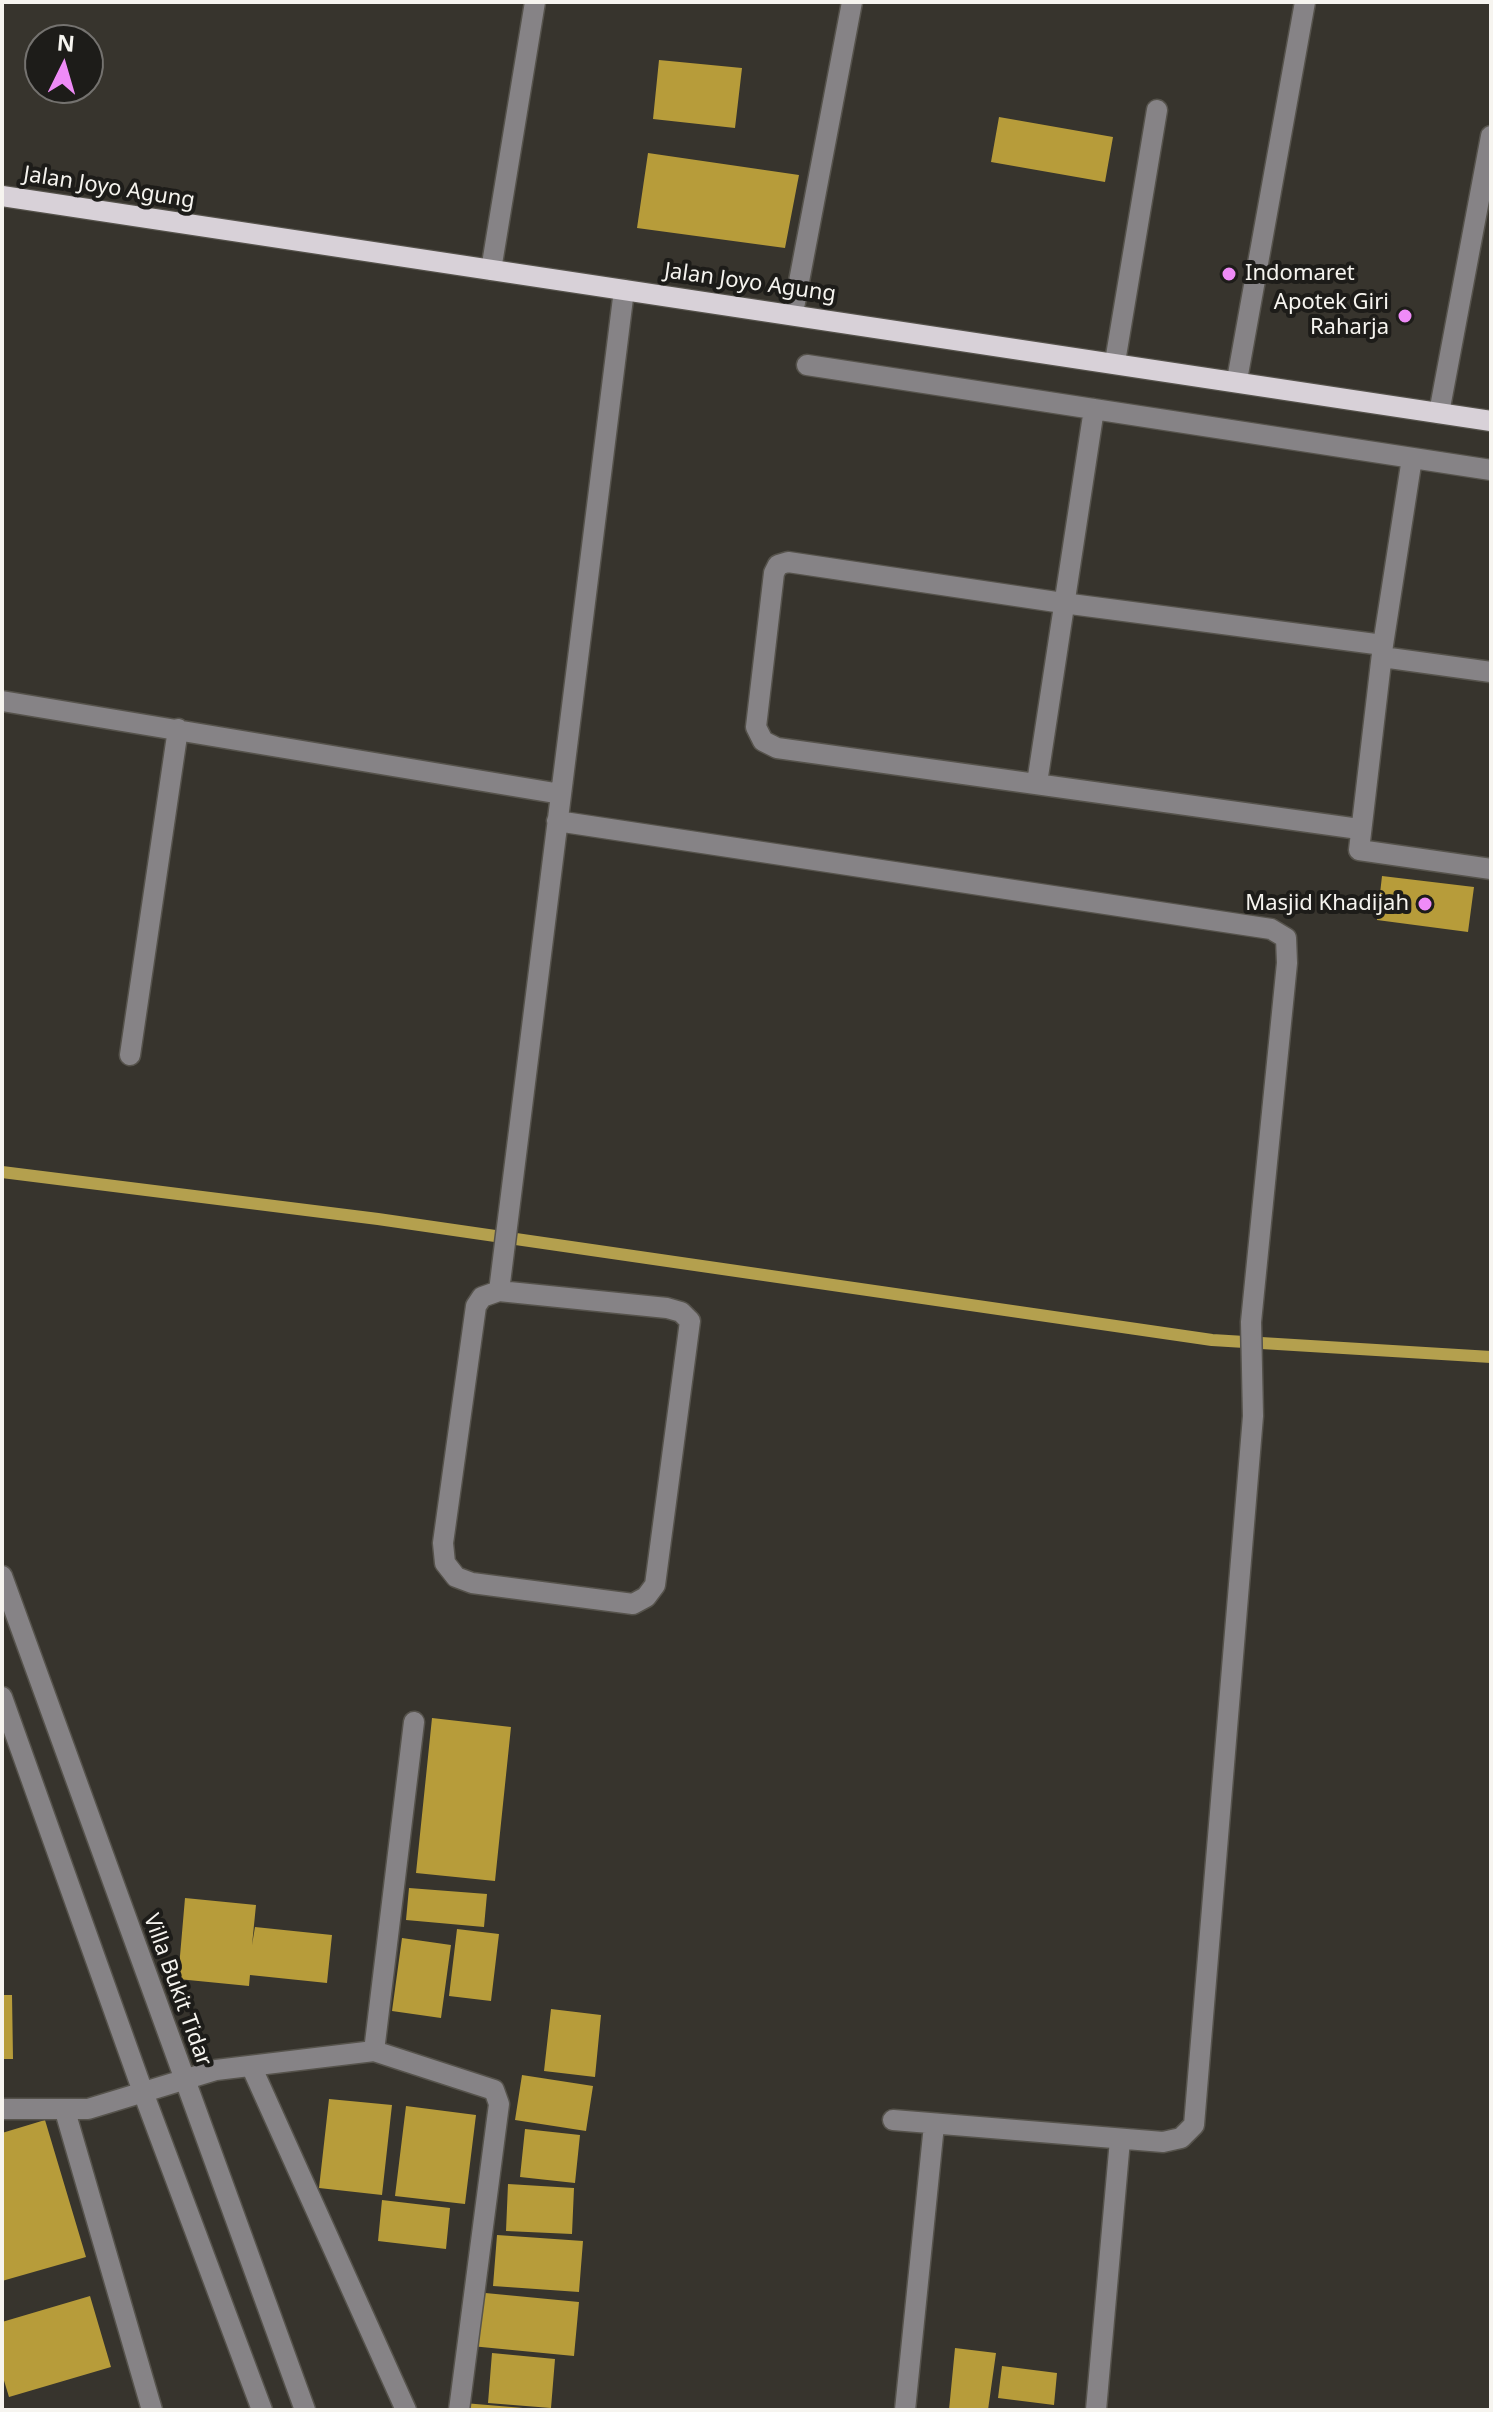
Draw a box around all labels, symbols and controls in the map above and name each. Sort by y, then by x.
north arrow [24,24,104,104]
text: N [56,26,76,58]
street label: Jalan Joyo Agung [21,161,197,215]
street label: Jalan Joyo Agung [662,258,838,308]
place label: Indomaret [1245,261,1355,287]
marker: Indomaret [1220,265,1238,283]
place label: Apotek Giri Raharja [1274,290,1389,342]
marker: Apotek Giri Raharja [1396,307,1414,325]
place label: Masjid Khadijah [1245,891,1409,917]
marker: Masjid Khadijah [1416,895,1434,913]
street label: Villa Bukit Tidar [137,1910,217,2070]

